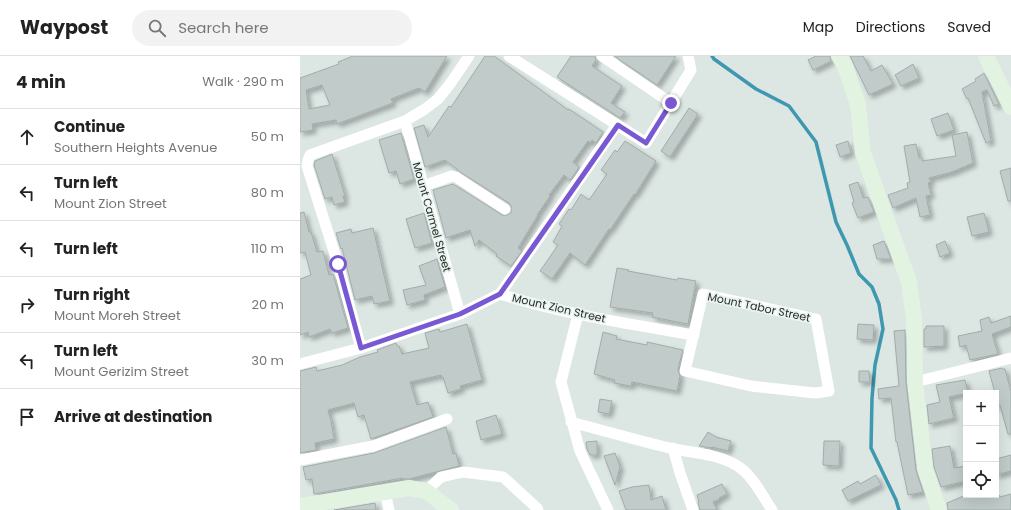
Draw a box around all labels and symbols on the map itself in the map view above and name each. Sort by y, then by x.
route end [662,94,680,112]
street label: Mount Carmel Street [409,160,455,274]
route start [329,255,347,273]
street label: Mount Tabor Street [706,288,812,326]
street label: Mount Zion Street [511,289,607,327]

